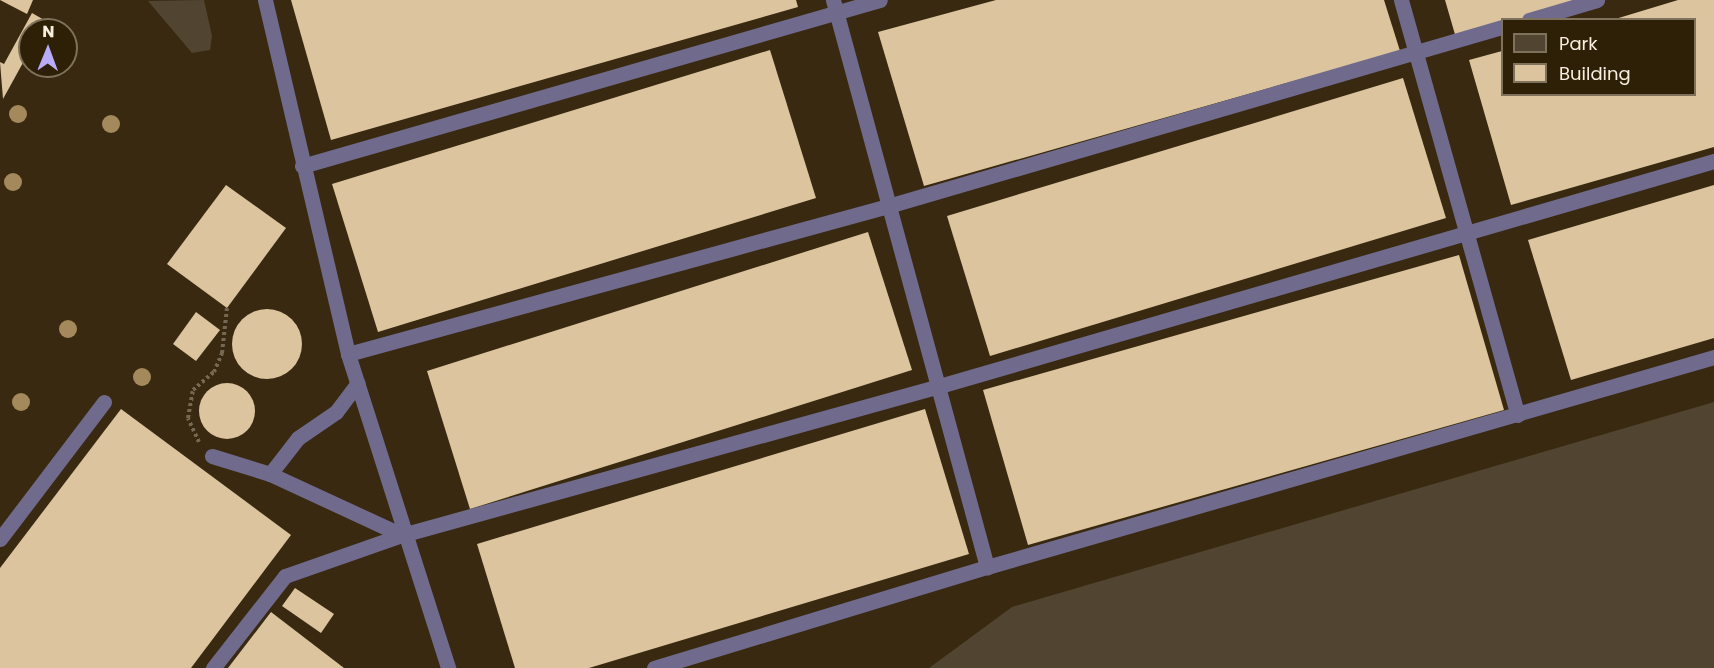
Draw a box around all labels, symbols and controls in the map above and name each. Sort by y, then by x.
north arrow [18,18,78,78]
legend [1501,18,1696,96]
text: N [42,20,55,43]
text: Park [1559,31,1598,56]
text: Building [1559,61,1631,86]

